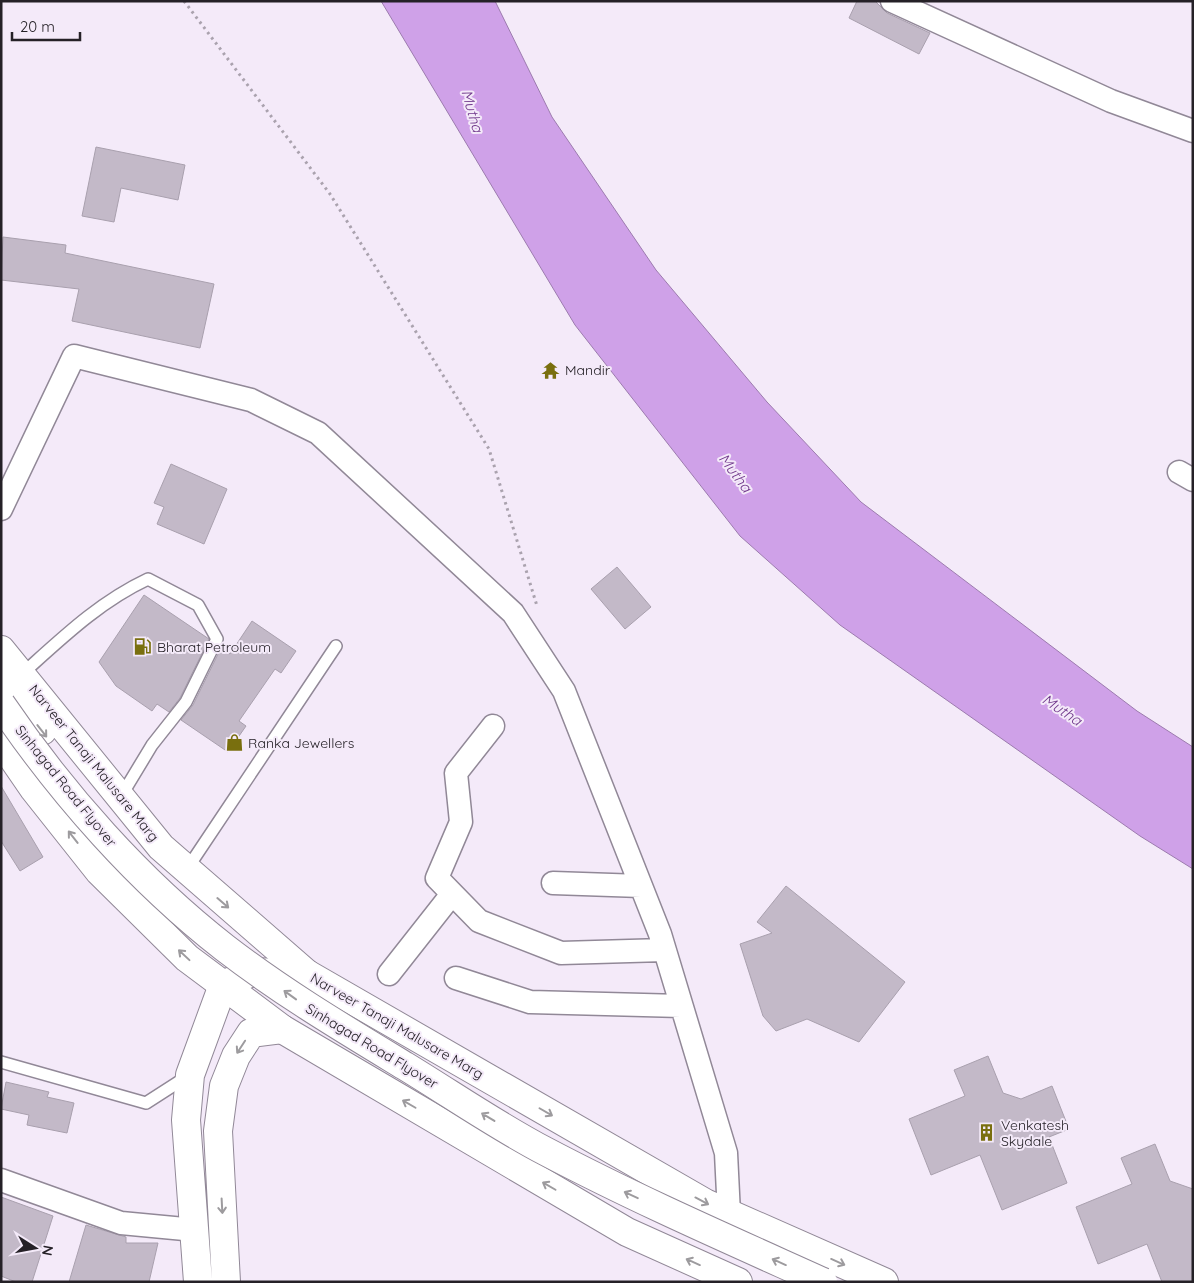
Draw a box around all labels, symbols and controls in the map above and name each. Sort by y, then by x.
scale bar [12,10,80,42]
text: 20 m [20,17,55,36]
water label: Mutha [457,87,488,135]
temple icon: Mandir [541,360,561,380]
place label: Mandir [565,361,611,379]
water label: Mutha [715,450,757,497]
fuel station icon: Bharat Petroleum [133,637,153,657]
place label: Bharat Petroleum [157,638,271,656]
street label: Narveer Tanaji Malusare Marg [25,681,163,845]
water label: Mutha [1039,690,1086,730]
street label: Sinhagad Road Flyover [11,722,121,851]
one-way arrow [37,724,48,737]
shop icon: Ranka Jewellers [224,733,244,753]
place label: Ranka Jewellers [248,734,354,752]
one-way arrow [67,831,78,844]
one-way arrow [216,897,229,908]
one-way arrow [178,949,190,961]
street label: Narveer Tanaji Malusare Marg [307,969,487,1083]
one-way arrow [283,990,297,1000]
street label: Sinhagad Road Flyover [303,999,442,1093]
one-way arrow [236,1040,246,1054]
one-way arrow [403,1099,417,1109]
one-way arrow [538,1107,553,1117]
one-way arrow [482,1111,496,1121]
place label: Venkatesh Skydale [1001,1116,1069,1150]
building icon: Venkatesh Skydale [977,1123,997,1143]
one-way arrow [543,1181,557,1191]
one-way arrow [623,1190,638,1200]
one-way arrow [695,1196,710,1206]
one-way arrow [217,1197,226,1213]
north arrow [10,1223,60,1273]
text: N [38,1244,58,1257]
one-way arrow [686,1256,701,1266]
one-way arrow [772,1256,787,1266]
one-way arrow [830,1257,845,1267]

